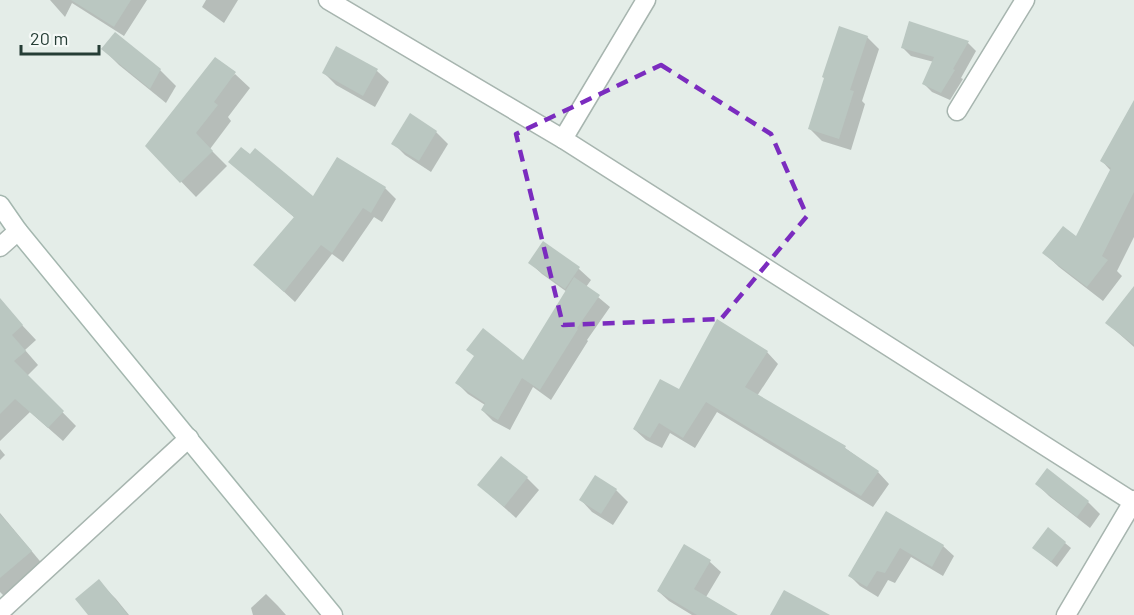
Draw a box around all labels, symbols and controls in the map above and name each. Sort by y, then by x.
scale bar [21,18,99,56]
text: 20 m [30,27,68,49]

